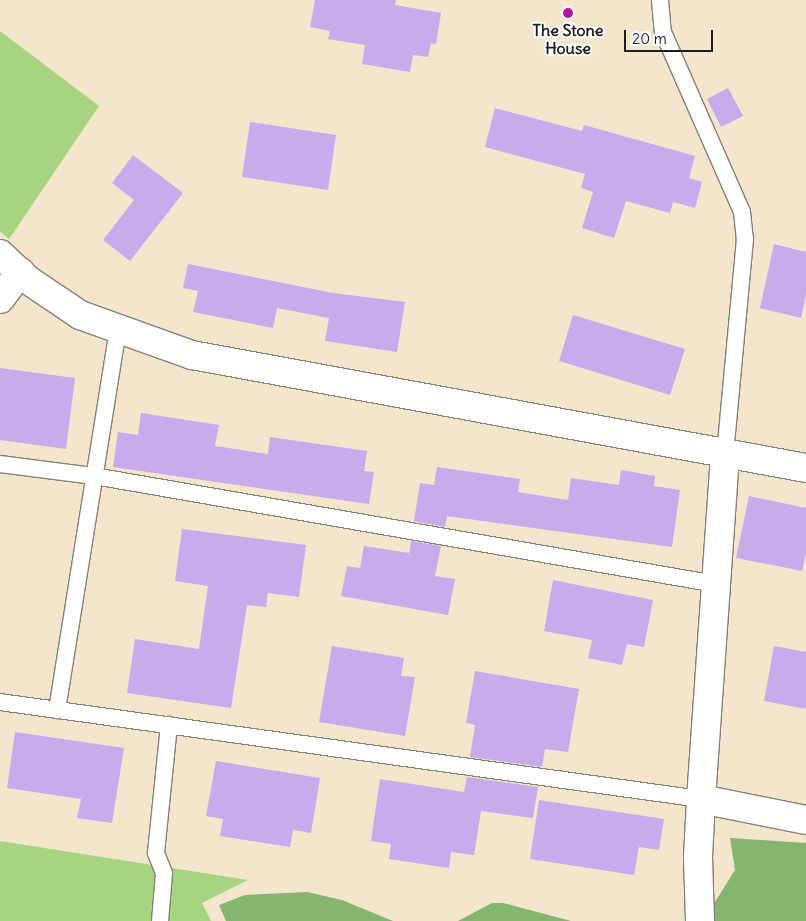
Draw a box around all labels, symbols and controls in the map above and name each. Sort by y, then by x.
marker: The Stone House [562,7,574,19]
place label: The Stone House [533,20,603,58]
scale bar [626,20,715,52]
text: 20 m [632,29,667,48]

